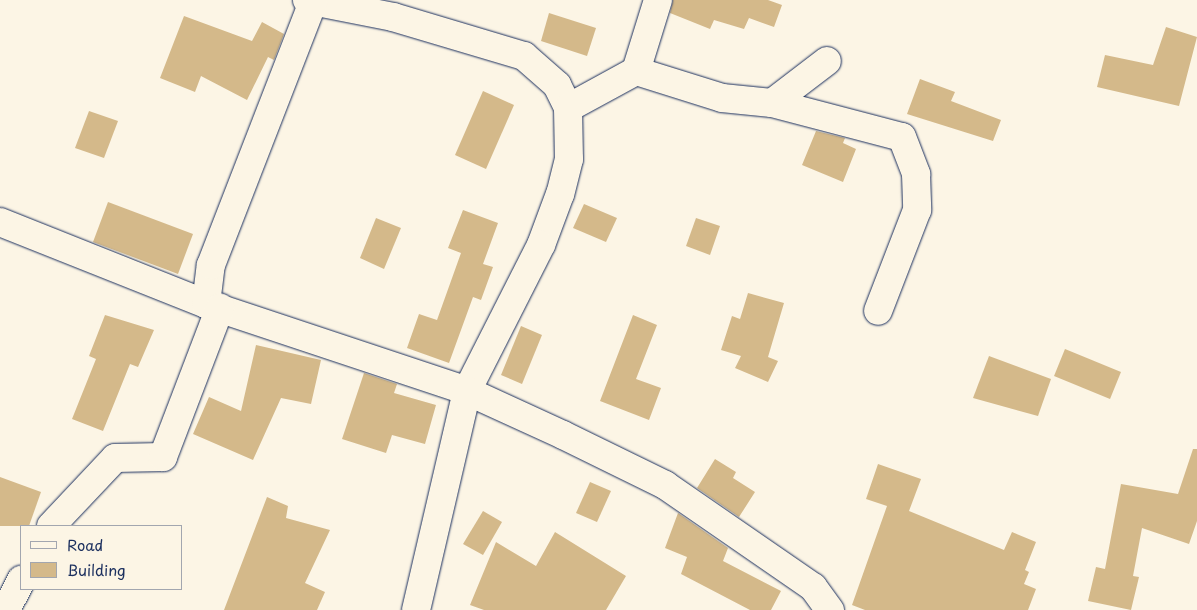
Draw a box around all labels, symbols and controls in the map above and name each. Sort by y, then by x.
legend [20,525,182,590]
text: Road [67,533,103,556]
text: Building [67,558,126,581]

